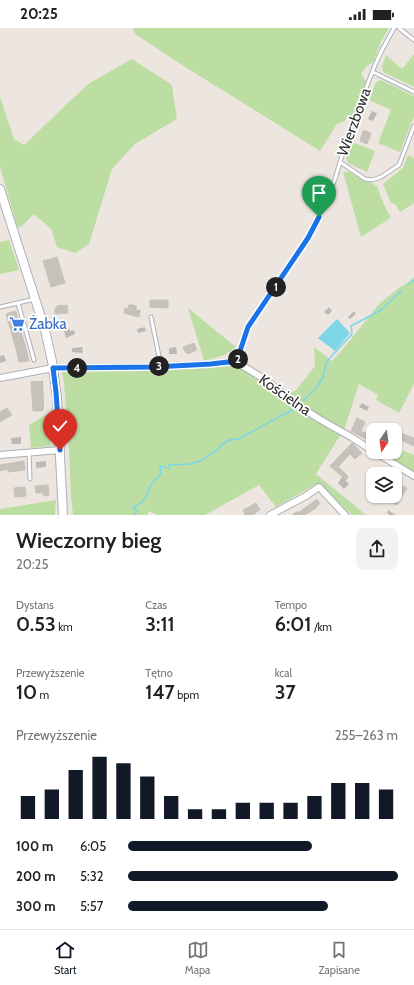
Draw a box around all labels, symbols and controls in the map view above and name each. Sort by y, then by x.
text: 20:25 [20,5,58,23]
street label: Wierzbowa [333,85,375,159]
pin [302,176,336,217]
icon: arrive [308,182,330,204]
pin: 1 [266,277,286,297]
text: 1 [274,280,278,294]
place label: Żabka [29,314,67,333]
supermarket icon: Żabka [8,315,26,333]
pin: 2 [228,349,248,369]
text: 2 [235,352,241,366]
pin: 3 [149,356,169,376]
pin: 4 [67,358,87,378]
text: 3 [156,359,162,373]
text: 4 [74,361,80,375]
street label: Kościelna [256,371,315,420]
pin [43,409,77,450]
icon: check [49,415,71,437]
north arrow [366,423,402,459]
map controls [366,423,402,503]
button: layers [366,467,402,503]
text: Wieczorny bieg [16,527,161,554]
button: share [356,528,398,570]
text: 20:25 [16,556,48,572]
text: Dystans [16,598,54,612]
text: Czas [145,598,167,612]
text: Tempo [275,598,307,612]
text: 0.53 [16,612,56,636]
text: 3:11 [145,612,175,636]
text: 6:01 [275,612,311,636]
text: km [56,620,73,634]
text: /km [311,620,332,634]
text: Przewyższenie [16,666,84,680]
text: Tętno [145,666,173,680]
text: kcal [275,666,292,680]
text: 10 [16,680,37,704]
text: 147 [145,680,175,704]
text: 37 [275,680,296,704]
text: m [37,688,49,702]
text: bpm [175,688,199,702]
text: Przewyższenie [16,727,97,743]
text: 255–263 m [335,727,398,743]
text: 100 m [16,838,53,854]
text: 6:05 [80,838,106,854]
text: 200 m [16,868,55,884]
text: 5:32 [80,868,104,884]
text: 300 m [16,898,56,914]
text: 5:57 [80,898,103,914]
tab: Start [54,939,77,977]
tab: Mapa [185,939,210,977]
tab: Zapisane [319,939,360,977]

